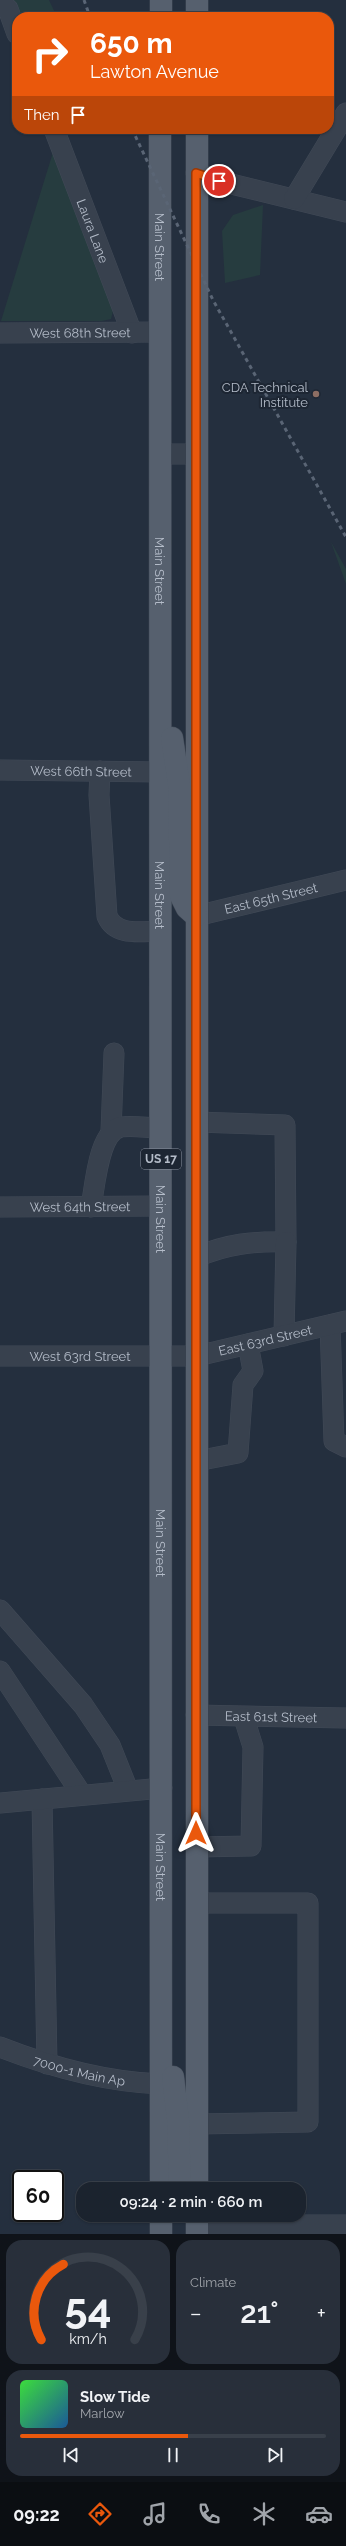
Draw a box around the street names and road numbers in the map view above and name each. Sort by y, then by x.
street label: Laura Lane [74,197,112,265]
street label: Main Street [153,213,168,282]
street label: West 68th Street [29,325,131,340]
street label: Main Street [153,537,168,606]
street label: West 66th Street [30,763,132,779]
street label: Main Street [153,861,168,930]
street label: East 65th Street [223,879,320,916]
road number: US 17 [141,1149,181,1169]
street label: Main Street [153,1185,168,1254]
street label: West 64th Street [30,1199,131,1214]
street label: East 63rd Street [217,1322,314,1358]
street label: West 63rd Street [29,1349,131,1364]
street label: Main Street [153,1509,168,1578]
street label: East 61st Street [225,1708,318,1725]
street label: Main Street [153,1833,168,1902]
street label: 7000-1 Main Ap [32,2052,126,2088]

